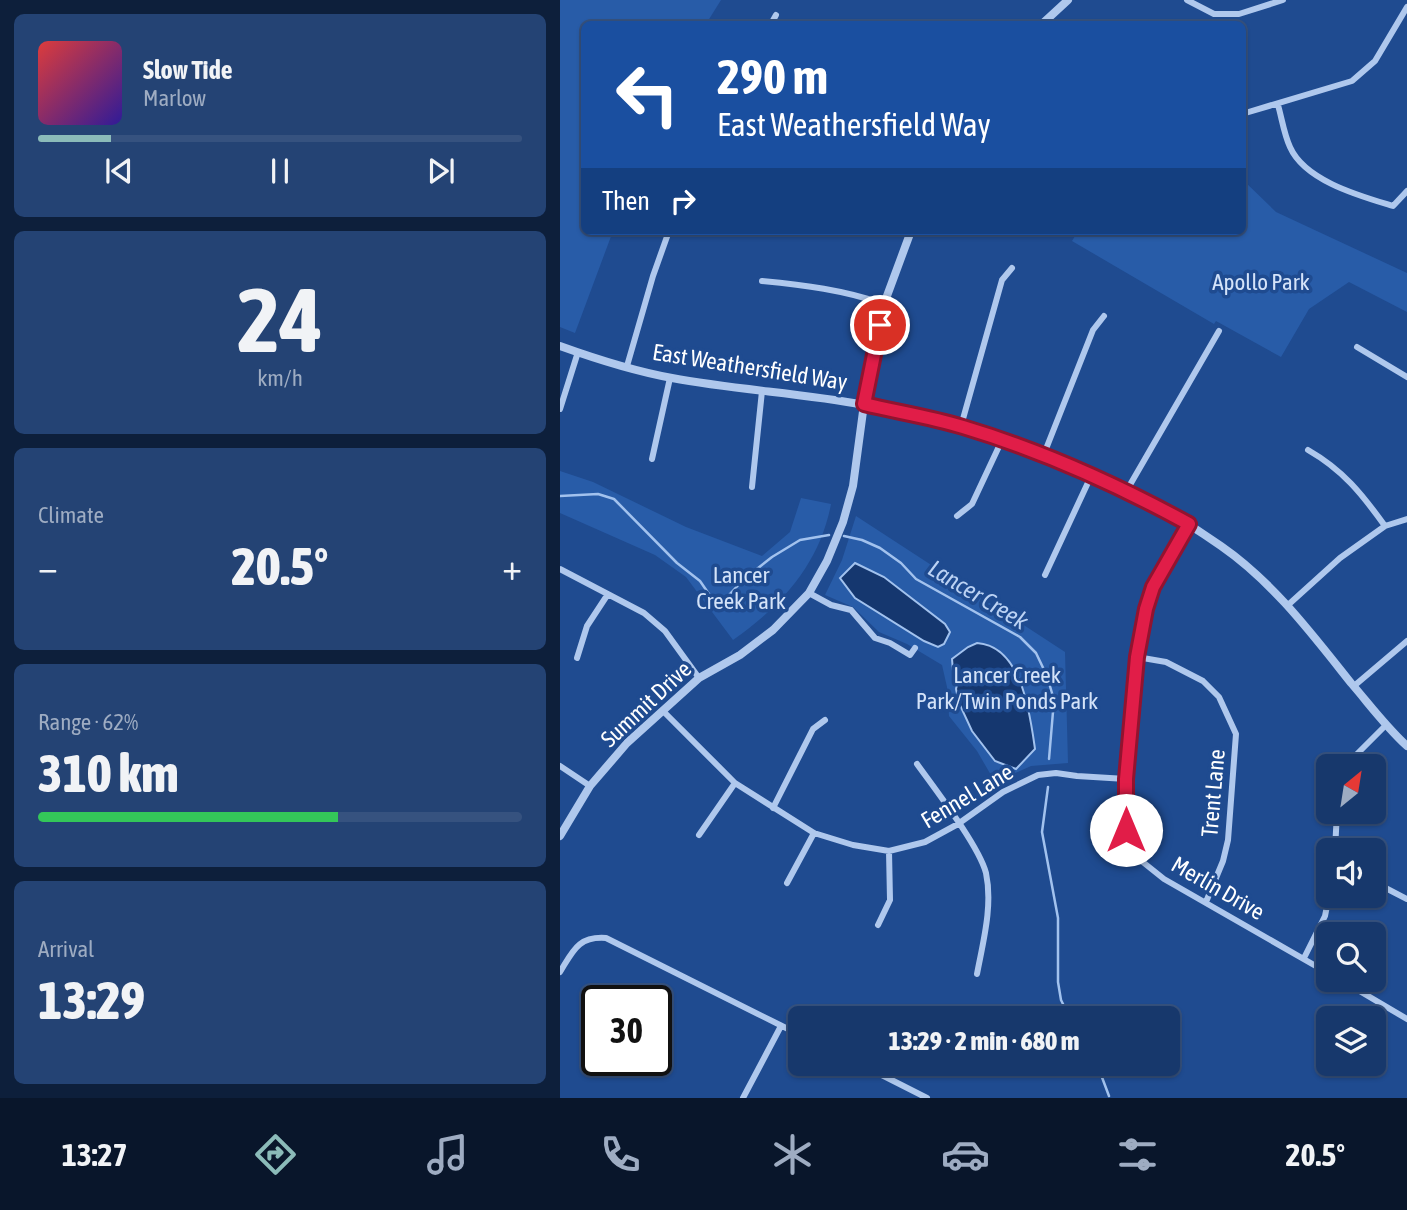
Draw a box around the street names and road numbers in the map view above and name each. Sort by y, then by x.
street label: East Weathersfield Way [651,339,849,395]
street label: Summit Drive [596,656,696,752]
street label: Trent Lane [1196,748,1230,838]
street label: Fennel Lane [916,758,1018,834]
street label: Merlin Drive [1167,851,1269,925]

